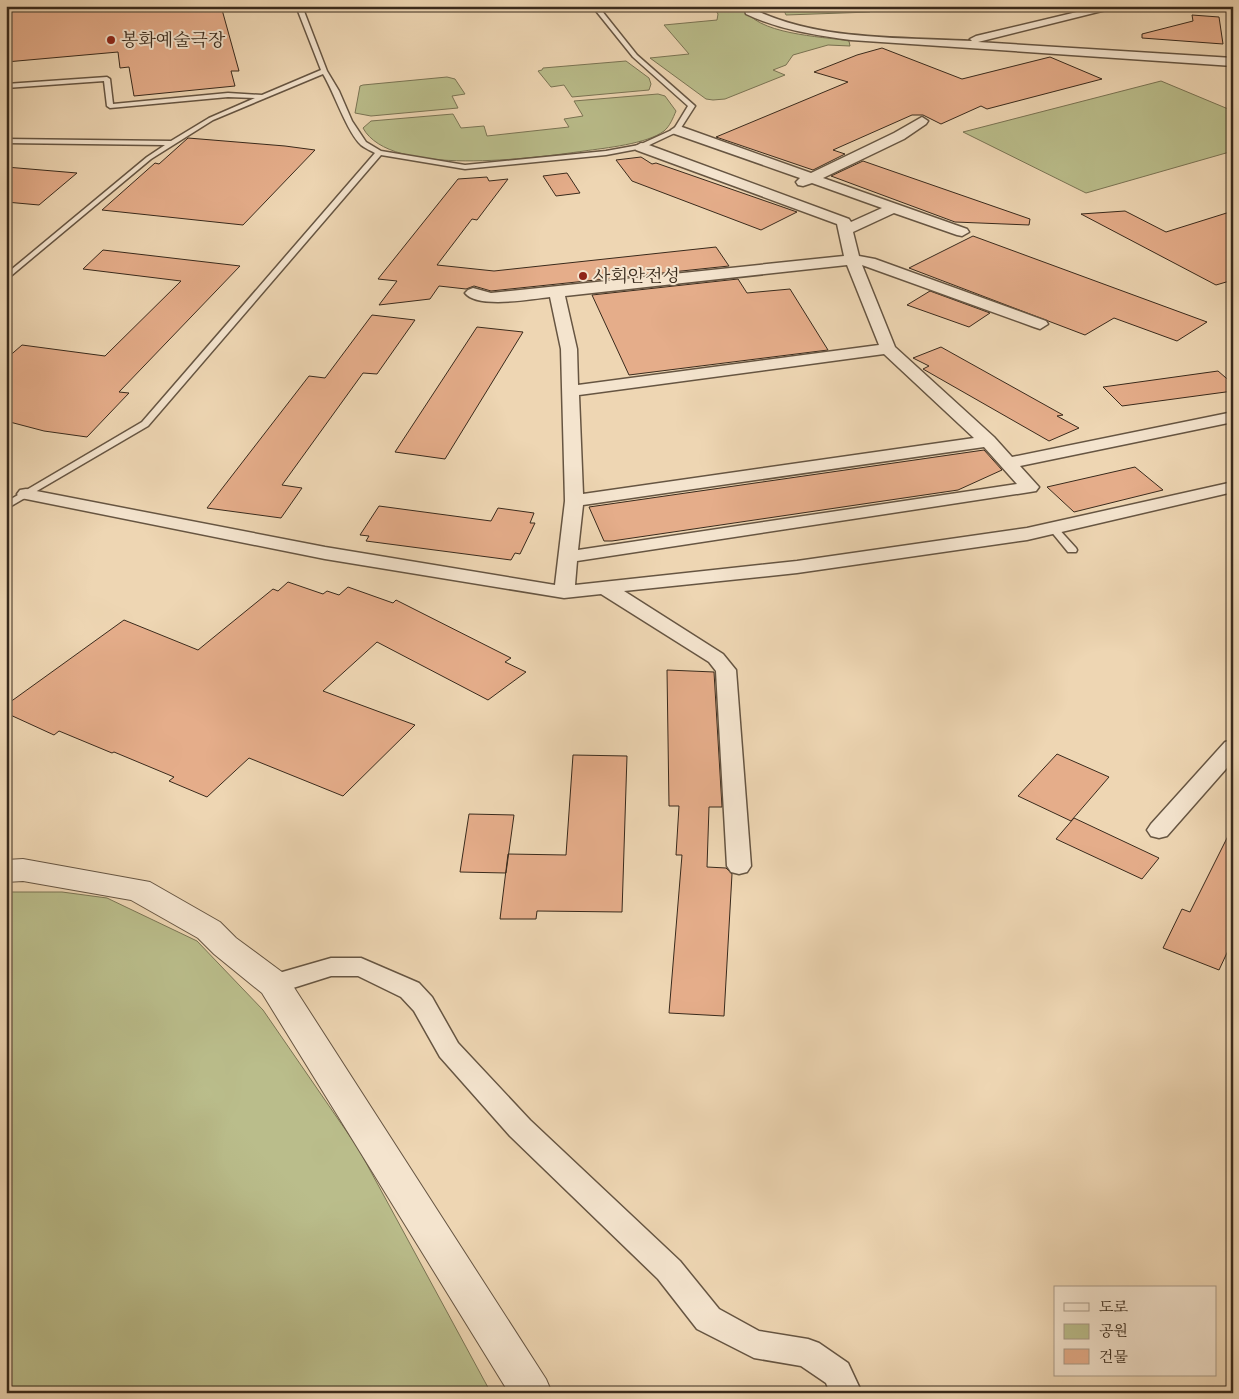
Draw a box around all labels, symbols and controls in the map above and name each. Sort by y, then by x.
place label: 봉화예술극장 [121,30,226,52]
marker: 봉화예술극장 [105,34,117,46]
place label: 사회안전성 [593,266,680,288]
marker: 사회안전성 [577,270,589,282]
legend [1054,1286,1216,1376]
text: 도로 [1099,1298,1128,1317]
text: 공원 [1099,1322,1128,1341]
text: 건물 [1099,1348,1128,1367]

